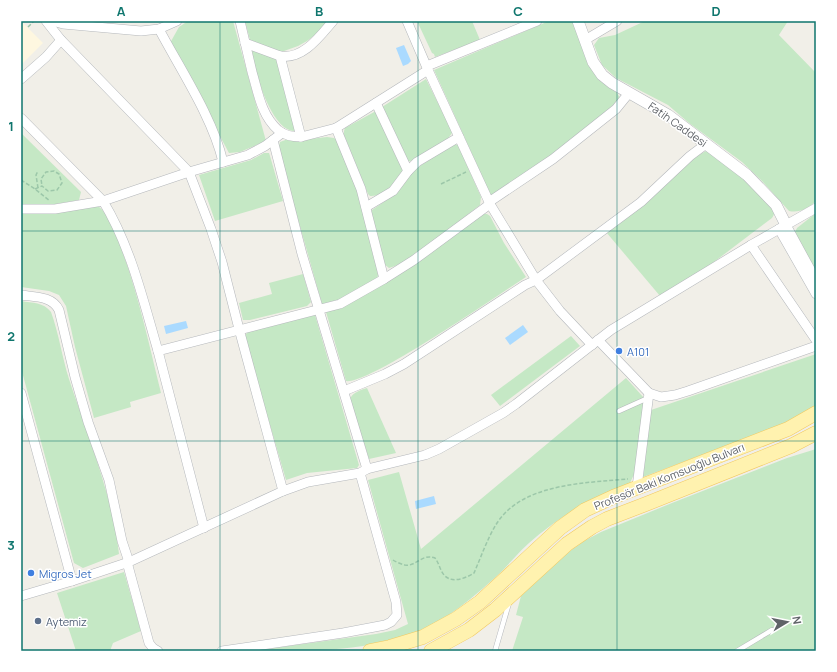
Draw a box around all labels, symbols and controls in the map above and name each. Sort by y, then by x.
text: A [117,2,126,20]
text: B [315,2,323,20]
text: C [513,2,523,20]
text: D [711,2,721,20]
street label: Fatih Caddesi [645,98,711,150]
text: 1 [8,117,14,135]
text: 2 [7,327,15,345]
place label: A101 [627,344,649,359]
marker: A101 [614,346,624,356]
street label: Profesör Baki Komsuoğlu Bulvarı [592,439,746,513]
text: 3 [7,536,15,554]
place label: Migros Jet [39,566,92,581]
marker: Migros Jet [26,568,36,578]
north arrow [767,602,807,642]
place label: Aytemiz [46,614,87,629]
text: N [789,615,805,625]
marker: Aytemiz [33,616,43,626]

